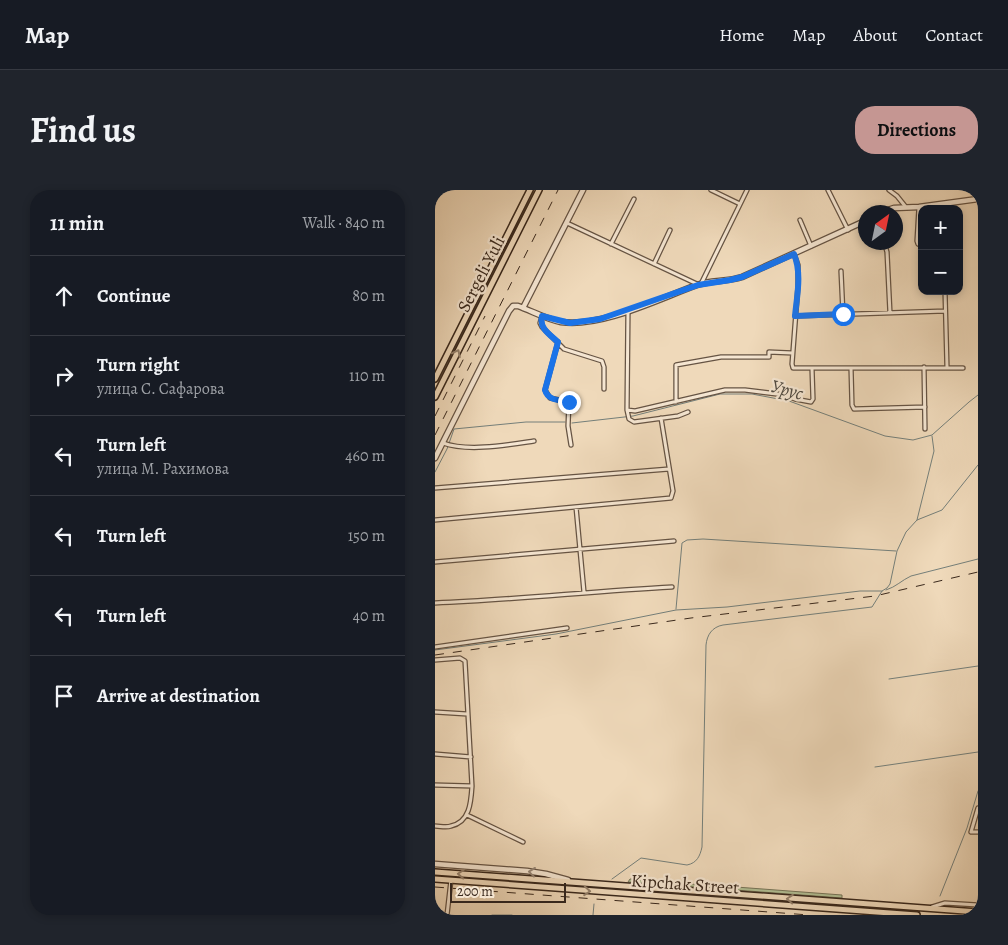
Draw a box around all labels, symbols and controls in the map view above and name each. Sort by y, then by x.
text: Map [25,19,69,51]
text: Home [719,23,764,47]
text: Map [792,23,825,47]
text: About [853,23,897,47]
text: Contact [925,23,983,47]
text: Find us [30,106,136,154]
button: Directions [855,106,978,154]
north arrow [858,205,903,250]
map controls [918,205,963,295]
button: + [918,205,963,250]
text: 11 min [50,209,104,237]
text: Walk · 840 m [303,212,385,234]
street label: Sergeli Yuli [452,232,510,316]
button: − [918,250,963,295]
icon: ahead [50,282,78,310]
text: Continue [97,283,171,309]
text: 80 m [352,285,385,307]
route start [832,303,855,326]
one-way arrow [451,349,461,358]
text: Turn right [97,352,179,378]
icon: right [50,362,78,390]
text: 110 m [349,365,385,387]
water label: Урус [768,373,806,407]
text: улица С. Сафарова [97,378,225,400]
route end [558,391,581,414]
text: Turn left [97,432,166,458]
icon: left [50,442,78,470]
text: 460 m [345,445,385,467]
text: улица М. Рахимова [97,458,229,480]
icon: left [50,522,78,550]
text: Turn left [97,523,166,549]
text: 150 m [348,525,385,547]
icon: left [50,602,78,630]
text: Turn left [97,603,166,629]
text: 40 m [353,605,385,627]
icon: arrive [50,682,78,710]
text: Arrive at destination [97,683,260,709]
one-way arrow [527,867,535,878]
one-way arrow [456,868,464,879]
street label: Kipchak Street [630,868,740,900]
scale bar [450,880,566,903]
text: 200 m [457,882,493,901]
one-way arrow [583,885,591,896]
one-way arrow [785,893,793,904]

